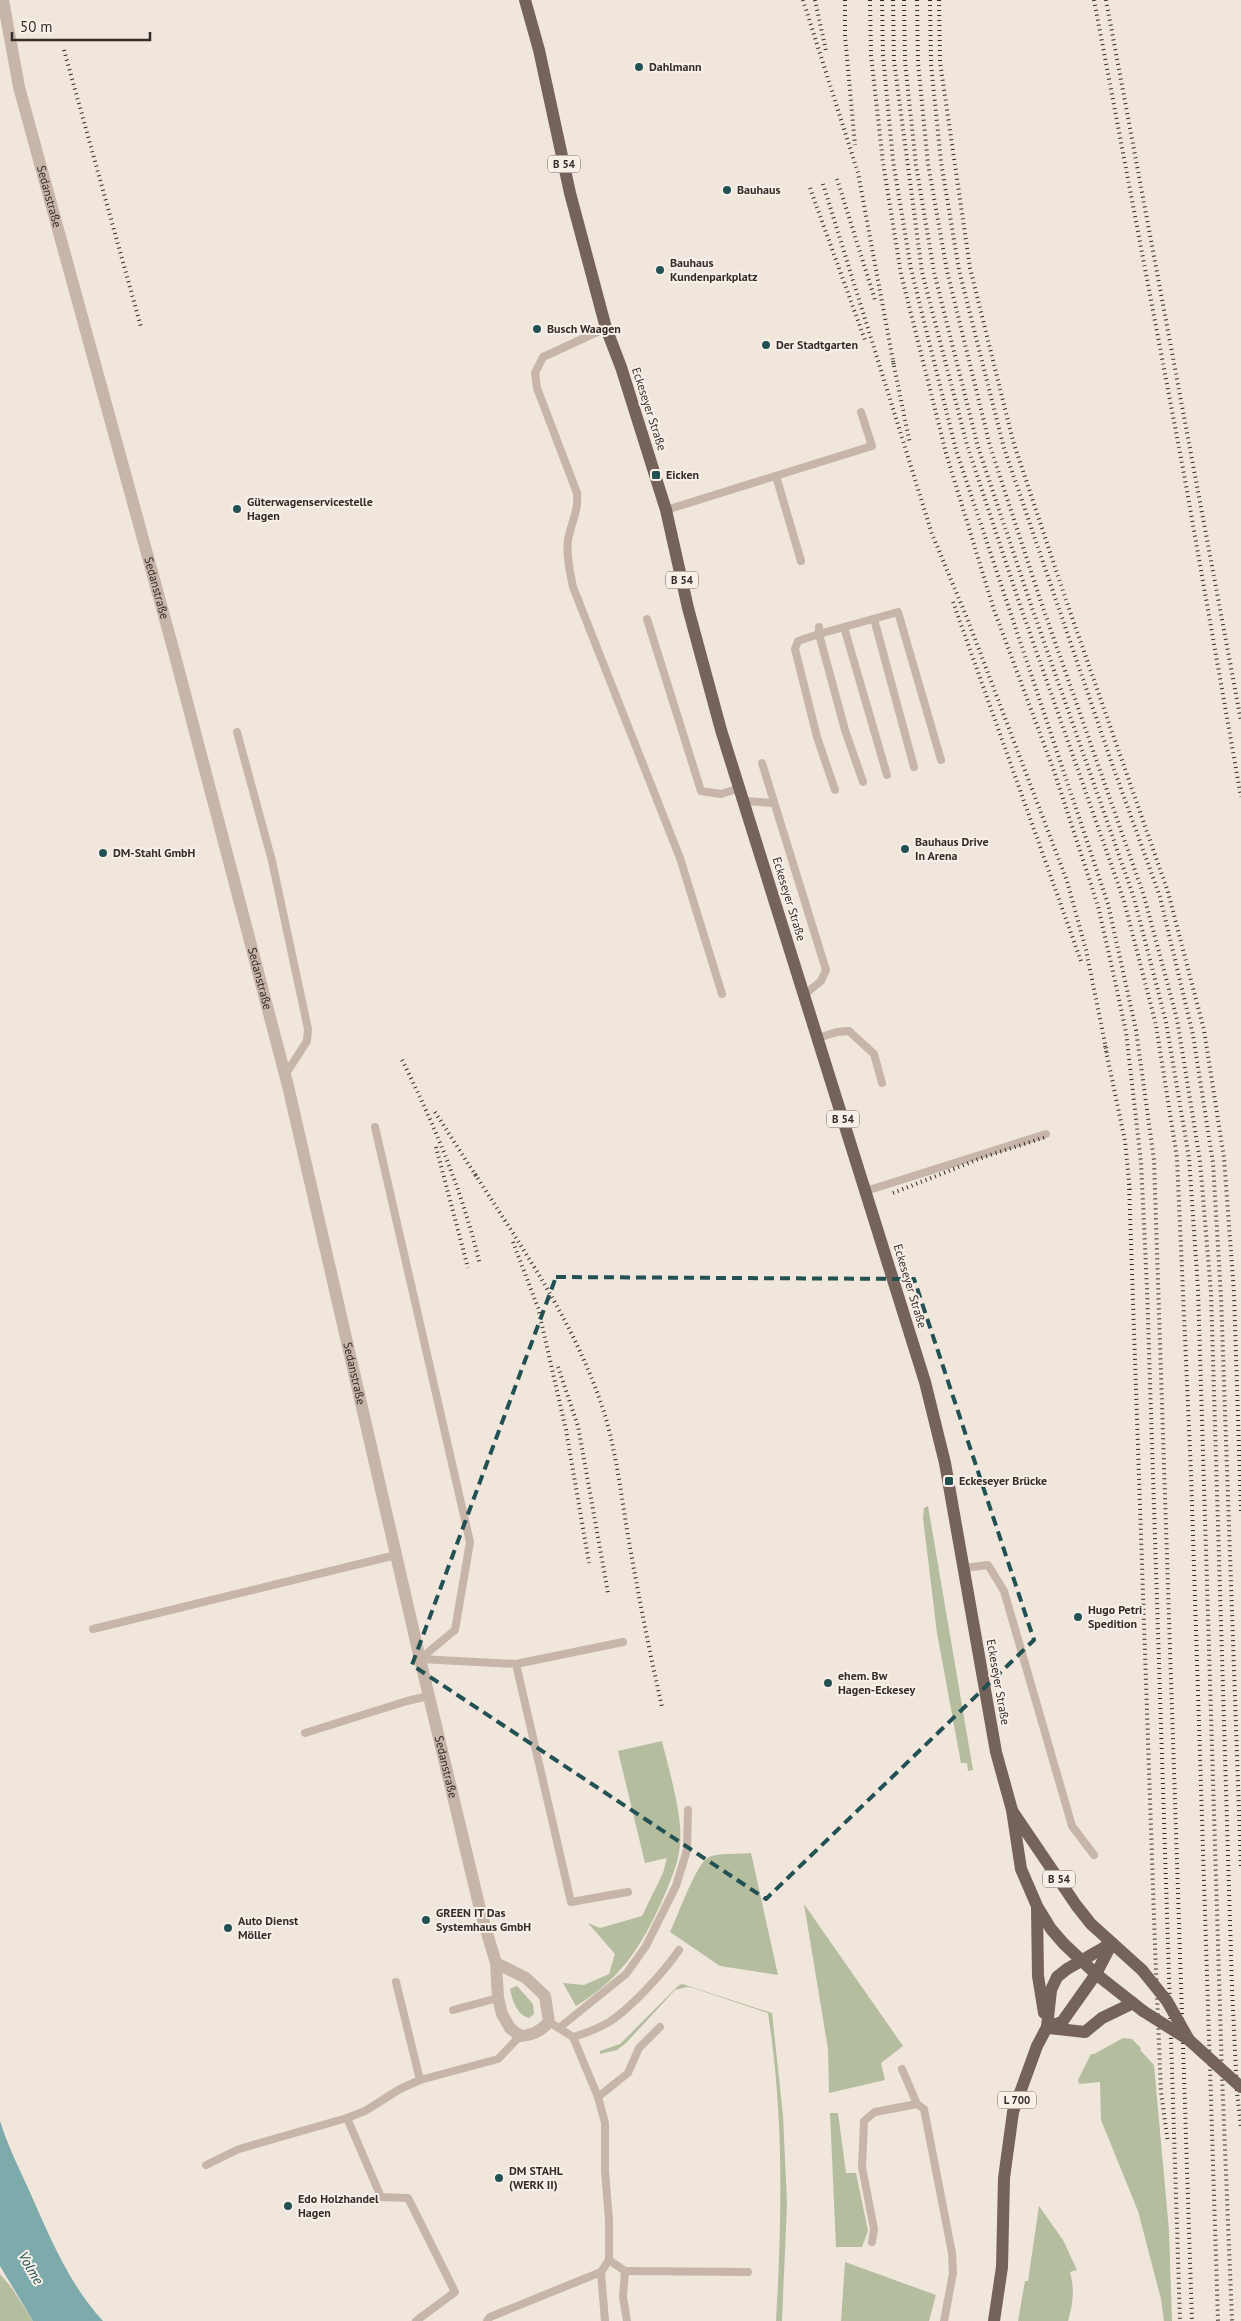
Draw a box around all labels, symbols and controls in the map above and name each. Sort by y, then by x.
scale bar [12,10,150,42]
text: 50 m [20,17,53,36]
place label: Dahlmann [649,59,701,74]
marker: Dahlmann [633,61,645,73]
road number: B 54 [548,156,580,172]
street label: Sedanstraße [34,164,65,229]
place label: Bauhaus [737,182,781,197]
marker: Bauhaus [721,184,733,196]
place label: Bauhaus Kundenparkplatz [670,255,758,284]
marker: Bauhaus Kundenparkplatz [654,264,666,276]
place label: Busch Waagen [547,321,621,336]
marker: Busch Waagen [531,323,543,335]
place label: Der Stadtgarten [776,337,858,352]
marker: Der Stadtgarten [760,339,772,351]
street label: Eckeseyer Straße [629,365,670,453]
place label: Eicken [666,467,699,482]
marker: Eicken [650,469,662,481]
place label: Güterwagenservicestelle Hagen [247,494,373,523]
marker: Güterwagenservicestelle Hagen [231,503,243,515]
street label: Sedanstraße [141,555,173,621]
road number: B 54 [666,572,698,588]
place label: Bauhaus Drive In Arena [915,834,989,863]
marker: Bauhaus Drive In Arena [899,843,911,855]
place label: DM-Stahl GmbH [113,845,196,860]
marker: DM-Stahl GmbH [97,847,109,859]
street label: Eckeseyer Straße [770,855,809,943]
street label: Sedanstraße [245,946,276,1011]
road number: B 54 [827,1110,859,1128]
street label: Eckeseyer Straße [891,1242,930,1330]
street label: Sedanstraße [340,1340,369,1406]
place label: Eckeseyer Brücke [959,1473,1047,1488]
marker: Eckeseyer Brücke [943,1475,955,1487]
place label: Hugo Petri Spedition [1088,1602,1142,1631]
marker: Hugo Petri Spedition [1072,1611,1084,1623]
street label: Eckeseyer Straße [984,1638,1013,1726]
place label: ehem. Bw Hagen-Eckesey [838,1668,915,1697]
marker: ehem. Bw Hagen-Eckesey [822,1677,834,1689]
street label: Sedanstraße [432,1734,461,1800]
road number: B 54 [1043,1870,1075,1888]
place label: GREEN IT Das Systemhaus GmbH [436,1905,531,1934]
place label: Auto Dienst Möller [238,1913,299,1942]
marker: GREEN IT Das Systemhaus GmbH [420,1914,432,1926]
marker: Auto Dienst Möller [222,1922,234,1934]
road number: L 700 [998,2092,1036,2108]
place label: DM STAHL (WERK II) [509,2163,564,2192]
marker: DM STAHL (WERK II) [493,2172,505,2184]
place label: Edo Holzhandel Hagen [298,2191,379,2220]
marker: Edo Holzhandel Hagen [282,2200,294,2212]
water label: Volme [14,2248,48,2288]

